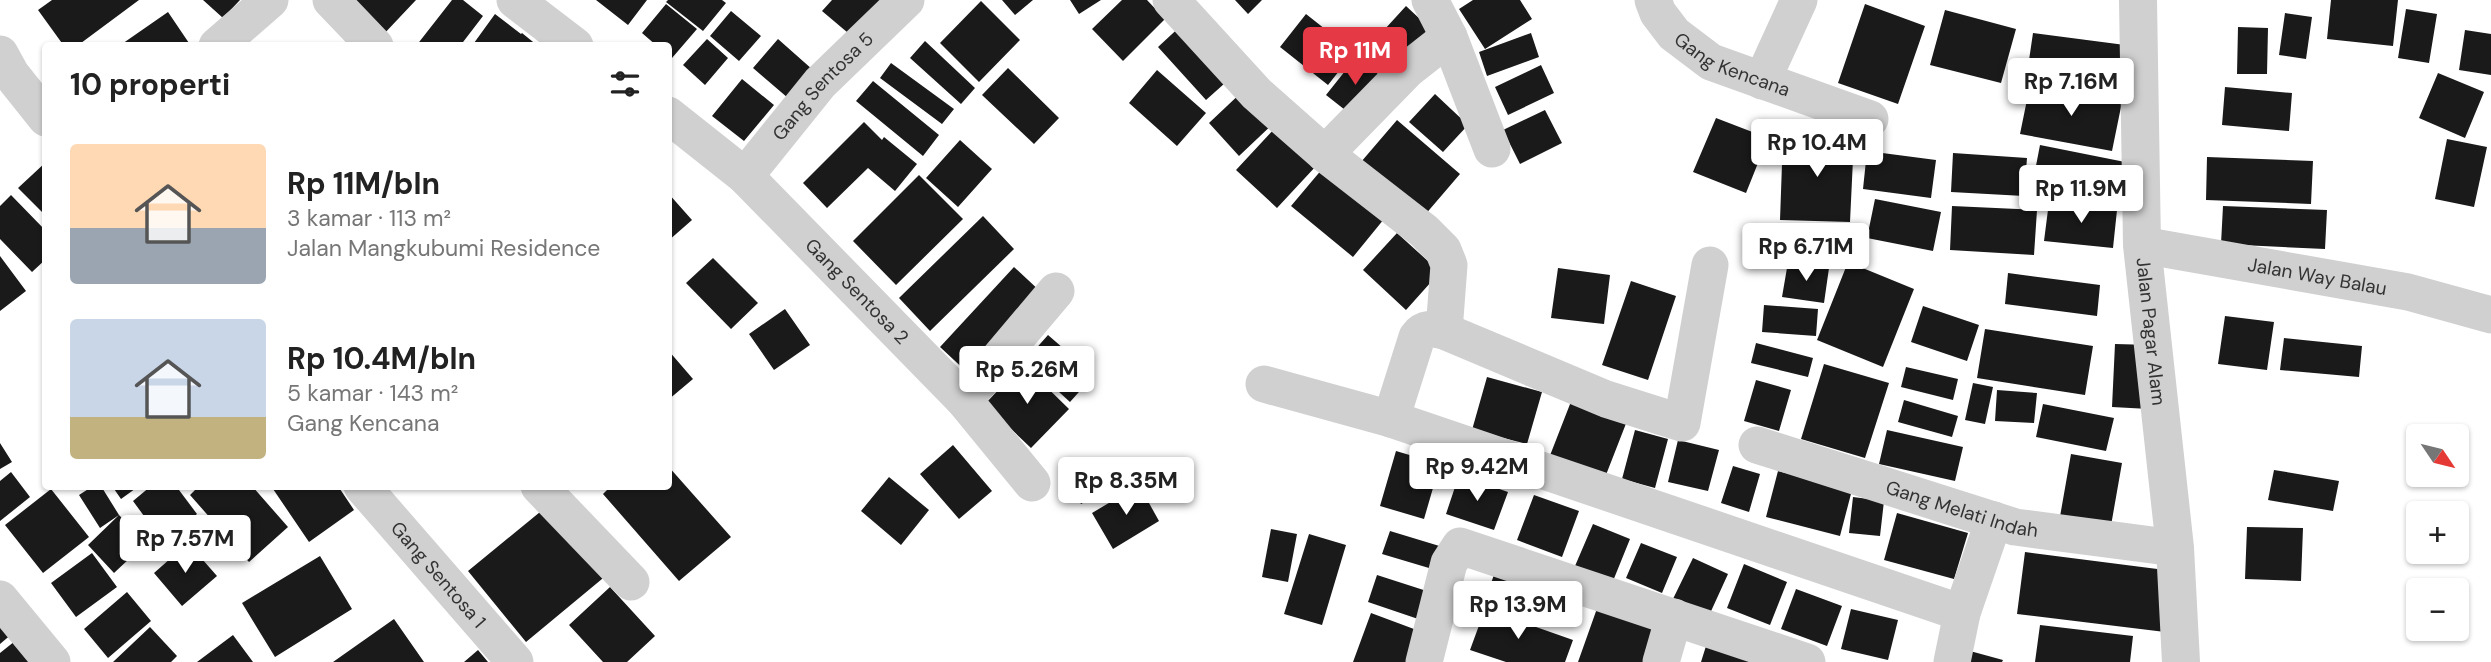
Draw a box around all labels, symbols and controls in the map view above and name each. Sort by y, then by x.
street label: Gang Sentosa 5 [766,26,878,145]
street label: Gang Kencana [1669,26,1794,102]
pin: Rp 11M [1298,28,1412,87]
text: Rp 11M [1319,35,1391,65]
pin: Rp 7.16M [1999,58,2143,118]
text: 10 properti [70,65,230,104]
icon: filters [606,65,644,103]
text: Rp 7.16M [2024,66,2118,96]
pin: Rp 10.4M [1745,120,1889,179]
text: Rp 10.4M [1767,127,1867,157]
text: Rp 11M/bln [287,164,440,203]
pin: Rp 11.9M [2009,166,2153,225]
icon: home [126,172,210,256]
text: Rp 11.9M [2035,173,2127,203]
text: 3 kamar · 113 m² [287,203,451,233]
pin: Rp 6.71M [1734,224,1878,283]
text: Rp 6.71M [1758,231,1854,261]
text: Jalan Mangkubumi Residence [287,233,600,263]
street label: Gang Sentosa 2 [800,233,915,349]
street label: Jalan Way Balau [2246,251,2389,301]
street label: Jalan Pagar Alam [2131,256,2172,407]
text: Rp 10.4M/bln [287,339,476,378]
pin: Rp 5.26M [955,346,1099,406]
icon: home [126,347,210,431]
text: Rp 5.26M [975,354,1079,384]
text: 5 kamar · 143 m² [287,378,458,408]
text: Gang Kencana [287,408,439,438]
north arrow [2406,424,2469,486]
map controls [2406,424,2469,641]
pin: Rp 9.42M [1405,444,1549,503]
text: Rp 9.42M [1425,451,1529,481]
pin: Rp 8.35M [1054,458,1198,517]
text: Rp 8.35M [1074,465,1178,495]
street label: Gang Melati Indah [1883,474,2040,542]
button: + [2406,501,2469,564]
pin: Rp 7.57M [113,516,257,575]
street label: Gang Sentosa 1 [386,516,492,633]
text: Rp 7.57M [136,523,234,553]
button: − [2406,578,2469,641]
pin: Rp 13.9M [1446,582,1590,641]
text: Rp 13.9M [1469,589,1567,619]

